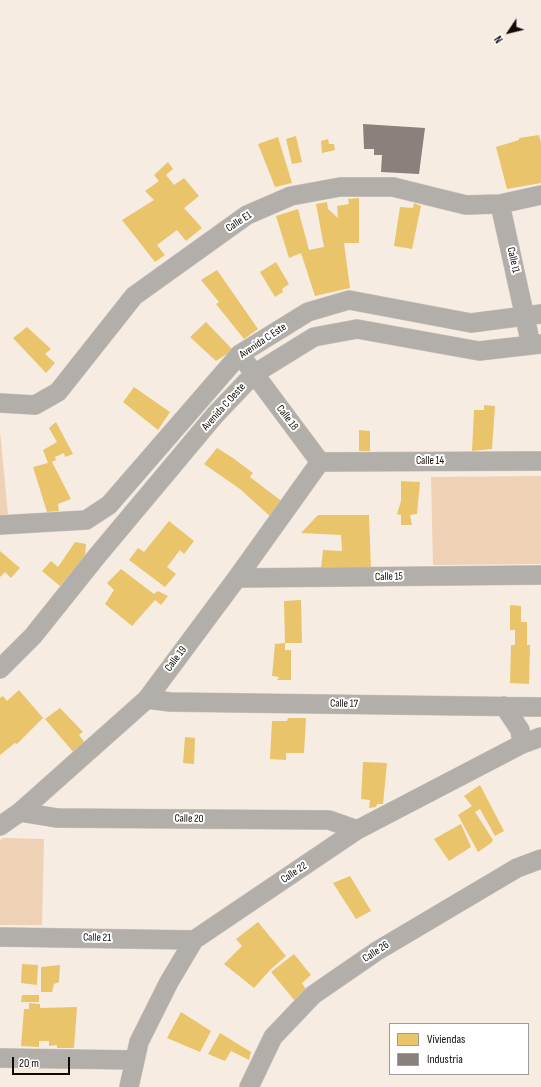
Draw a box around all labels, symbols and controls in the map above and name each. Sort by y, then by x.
north arrow [489,12,529,52]
text: N [492,33,506,45]
street label: Calle E1 [224,209,254,235]
street label: Calle I1 [504,246,522,274]
street label: Avenida C Este [237,321,289,361]
street label: Avenida C Oeste [199,381,249,433]
street label: Calle 18 [273,403,301,433]
street label: Calle 14 [416,454,444,468]
street label: Calle 15 [375,570,403,584]
street label: Calle 19 [162,644,190,674]
street label: Calle 17 [330,697,358,711]
street label: Calle 20 [174,812,204,826]
street label: Calle 22 [278,859,310,887]
street label: Calle 21 [83,931,111,945]
street label: Calle 26 [360,939,392,965]
legend [389,1023,529,1075]
text: Viviendas [427,1032,465,1047]
scale bar [14,1049,72,1075]
text: Industria [427,1052,463,1067]
text: 20 m [19,1056,39,1071]

